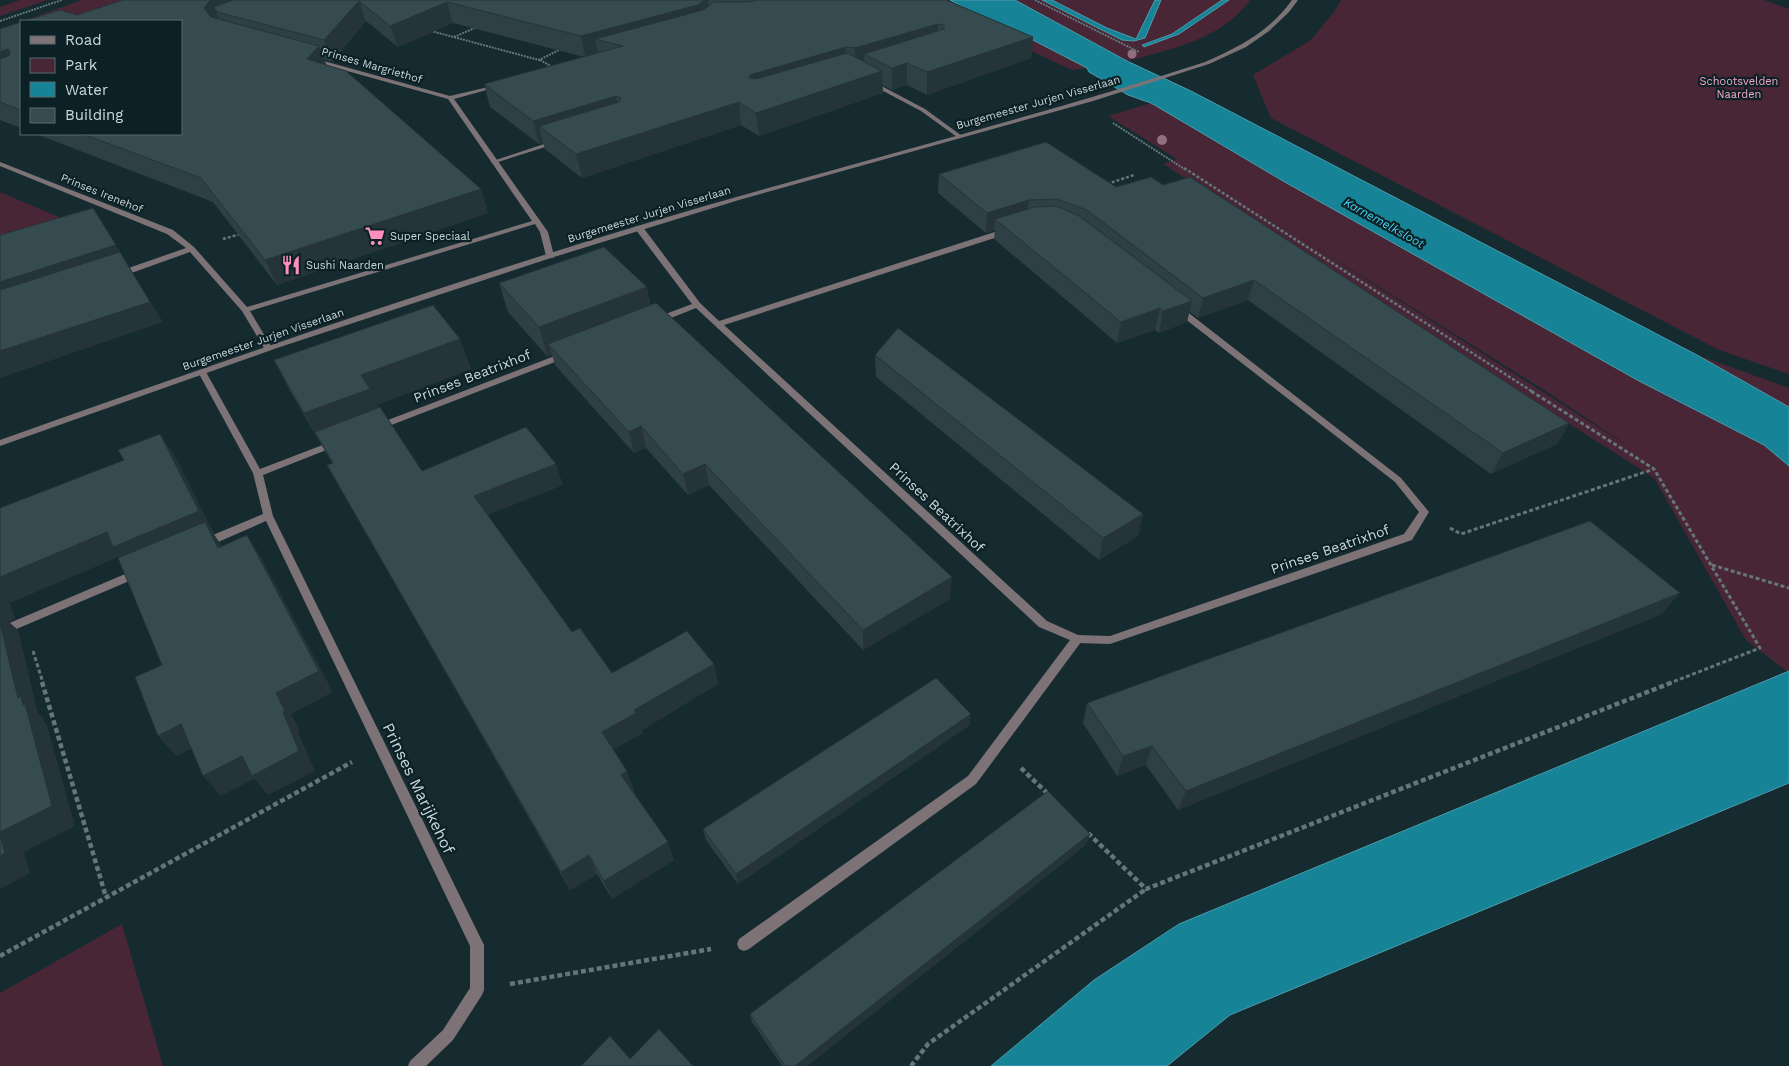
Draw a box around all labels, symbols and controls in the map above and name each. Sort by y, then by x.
legend [20,20,182,135]
text: Road [65,31,102,49]
street label: Prinses Margriethof [320,45,424,86]
text: Park [65,56,98,74]
street label: Burgemeester Jurjen Visserlaan [955,73,1122,132]
park label: Schootsvelden Naarden [1700,75,1778,101]
text: Water [65,81,108,99]
text: Building [65,106,123,124]
street label: Prinses Irenehof [59,171,145,216]
street label: Burgemeester Jurjen Visserlaan [566,183,732,246]
water label: Karnemelksloot [1341,195,1427,251]
supermarket icon: Super Speciaal [364,225,386,247]
place label: Super Speciaal [390,230,471,243]
restaurant icon: Sushi Naarden [280,254,302,276]
place label: Sushi Naarden [306,259,384,272]
street label: Burgemeester Jurjen Visserlaan [181,306,346,373]
street label: Prinses Beatrixhof [411,346,533,406]
street label: Prinses Beatrixhof [886,459,988,556]
street label: Prinses Beatrixhof [1269,521,1392,577]
street label: Prinses Marijkehof [379,720,459,857]

